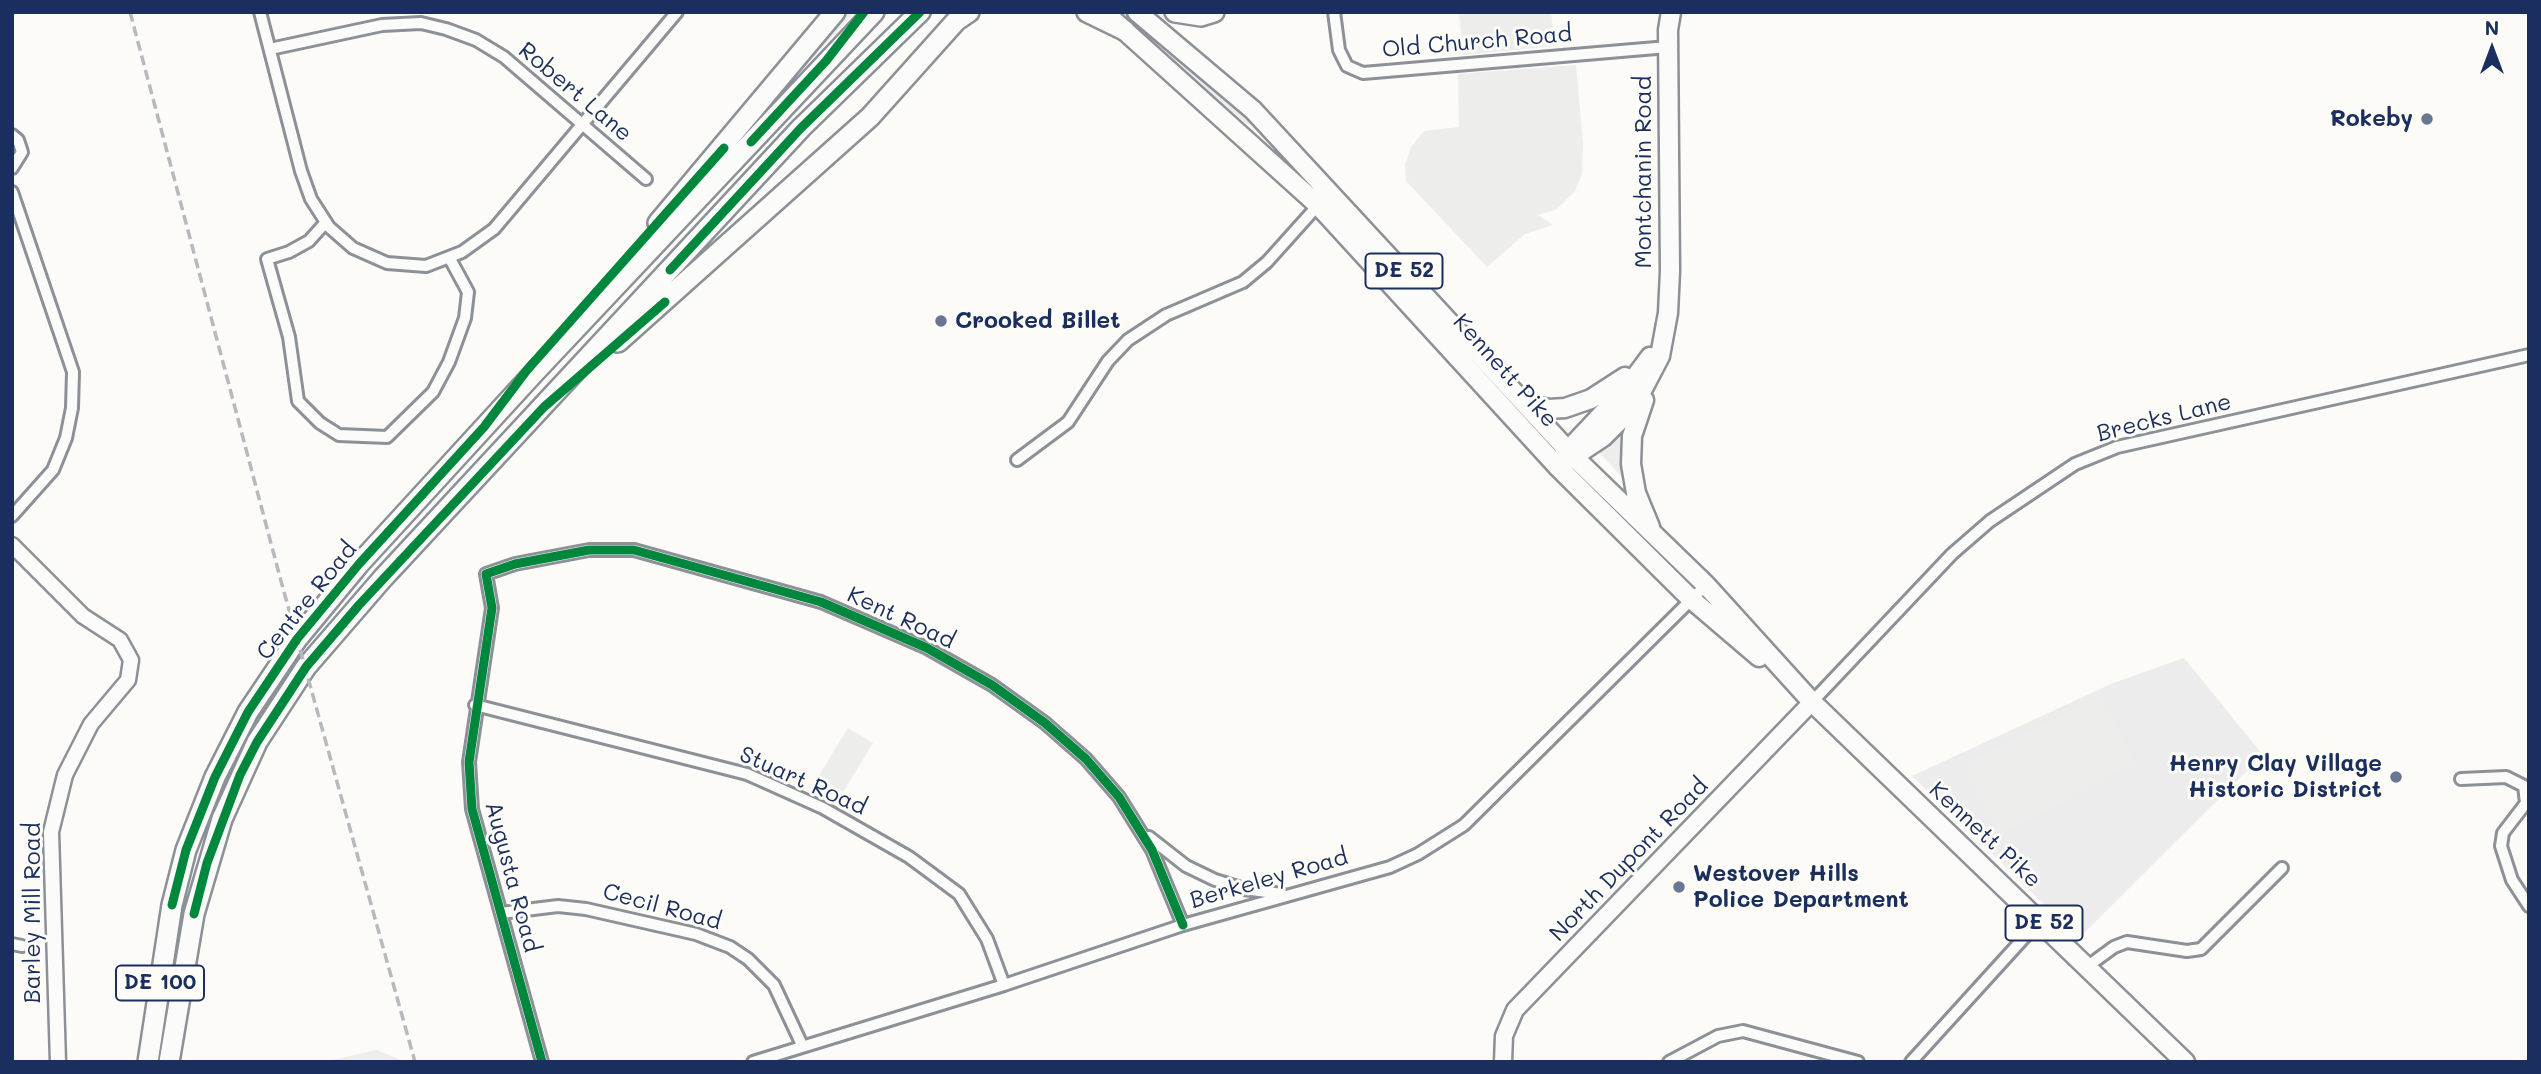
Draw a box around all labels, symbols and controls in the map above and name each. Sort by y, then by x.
north arrow [2457,14,2527,84]
text: N [2485,15,2499,40]
street label: Old Church Road [1381,20,1573,64]
street label: Robert Lane [513,37,637,147]
street label: Montchanin Road [1630,76,1658,268]
place label: Rokeby [2330,105,2413,133]
marker: Rokeby [2419,111,2435,127]
road number: DE 52 [1366,254,1442,288]
place label: Crooked Billet [955,307,1121,335]
street label: Kennett Pike [1447,309,1563,433]
marker: Crooked Billet [933,313,949,329]
street label: Brecks Lane [2094,388,2234,448]
street label: Centre Road [251,536,363,666]
street label: Kent Road [843,581,959,655]
street label: Stuart Road [735,741,871,821]
place label: Henry Clay Village Historic District [2169,750,2382,804]
marker: Henry Clay Village Historic District [2388,769,2404,785]
street label: North Dupont Road [1544,773,1714,947]
street label: Kennett Pike [1923,776,2047,894]
street label: Augusta Road [479,799,545,955]
street label: Barley Mill Road [19,822,47,1004]
street label: Berkeley Road [1187,843,1351,915]
place label: Westover Hills Police Department [1693,860,1909,914]
street label: Cecil Road [600,878,724,936]
marker: Westover Hills Police Department [1671,879,1687,895]
road number: DE 52 [2006,906,2082,940]
road number: DE 100 [116,965,204,1000]

